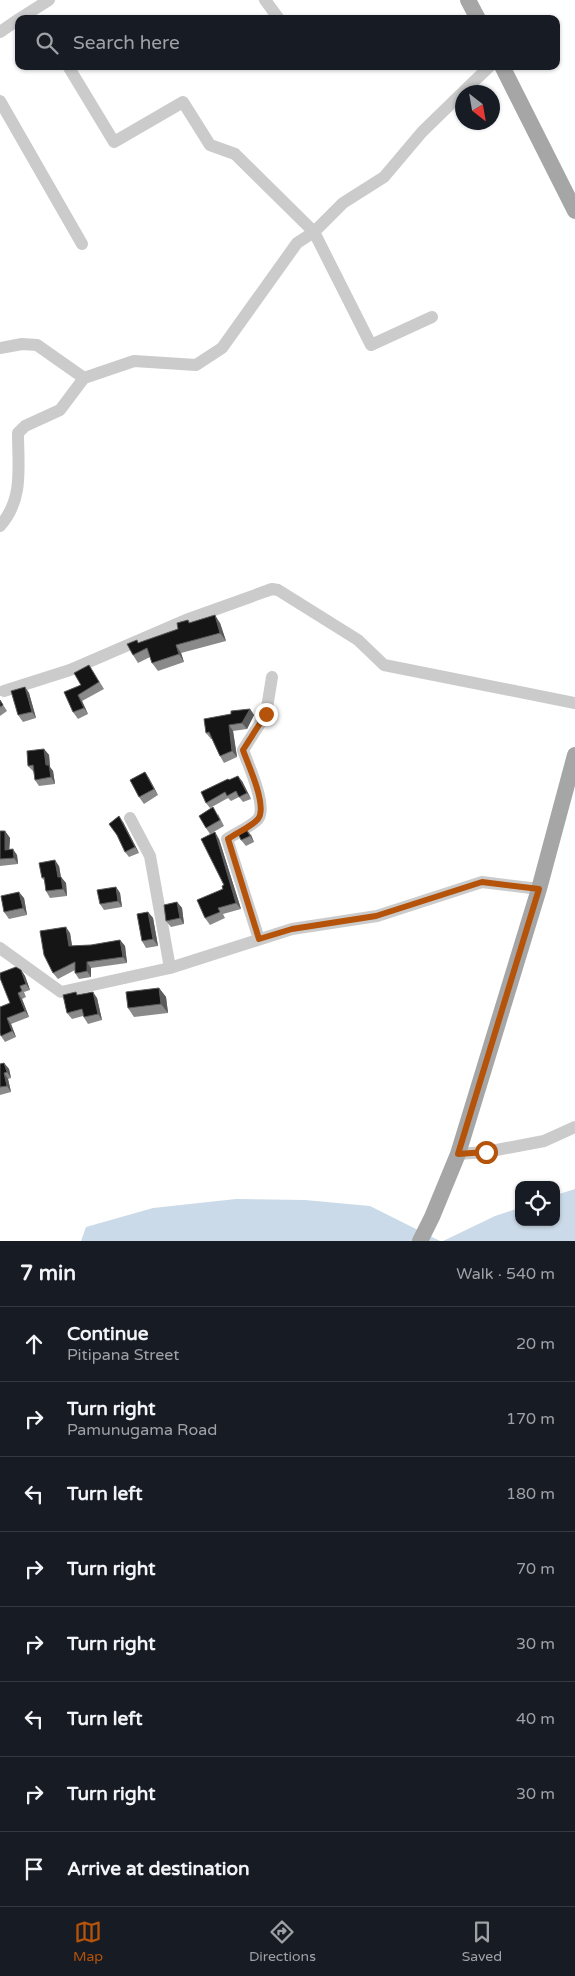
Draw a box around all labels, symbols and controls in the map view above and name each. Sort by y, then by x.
search box [15,15,560,70]
icon: search [33,29,61,57]
text: Search here [73,32,180,54]
north arrow [455,85,500,130]
route end [255,703,278,726]
route start [475,1141,498,1164]
map controls [515,1181,560,1226]
button: locate [515,1181,560,1226]
text: 7 min [20,1261,76,1286]
text: Walk · 540 m [456,1264,555,1284]
text: Continue [67,1323,149,1345]
icon: ahead [20,1330,48,1358]
text: 20 m [516,1334,555,1354]
text: Pitipana Street [67,1345,179,1365]
text: Turn right [67,1398,155,1420]
icon: right [20,1405,48,1433]
text: 170 m [506,1409,555,1429]
text: Pamunugama Road [67,1420,217,1440]
icon: left [20,1480,48,1508]
text: Turn left [67,1483,143,1505]
text: 180 m [506,1484,555,1504]
icon: right [20,1555,48,1583]
text: Turn right [67,1558,155,1580]
text: 70 m [516,1559,555,1579]
icon: right [20,1630,48,1658]
text: Turn right [67,1633,155,1655]
text: 30 m [516,1634,555,1654]
icon: left [20,1705,48,1733]
text: Turn left [67,1708,143,1730]
text: 40 m [516,1709,555,1729]
icon: right [20,1780,48,1808]
text: Turn right [67,1783,155,1805]
text: 30 m [516,1784,555,1804]
icon: arrive [20,1855,48,1883]
text: Arrive at destination [67,1858,250,1880]
tab: Map [73,1918,103,1965]
tab: Directions [249,1918,316,1965]
tab: Saved [462,1918,502,1965]

